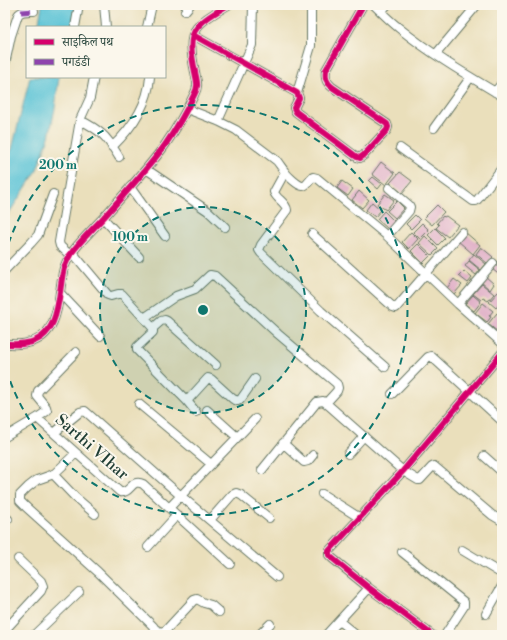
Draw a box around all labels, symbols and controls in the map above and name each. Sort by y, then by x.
legend [26,26,166,78]
text: साइकिल पथ [61,34,114,50]
text: पगडंडी [61,55,91,70]
text: 200 m [39,158,77,173]
text: 100 m [112,230,148,245]
centre of rings [196,303,210,317]
street label: Sarthi VIhar [51,410,133,484]

